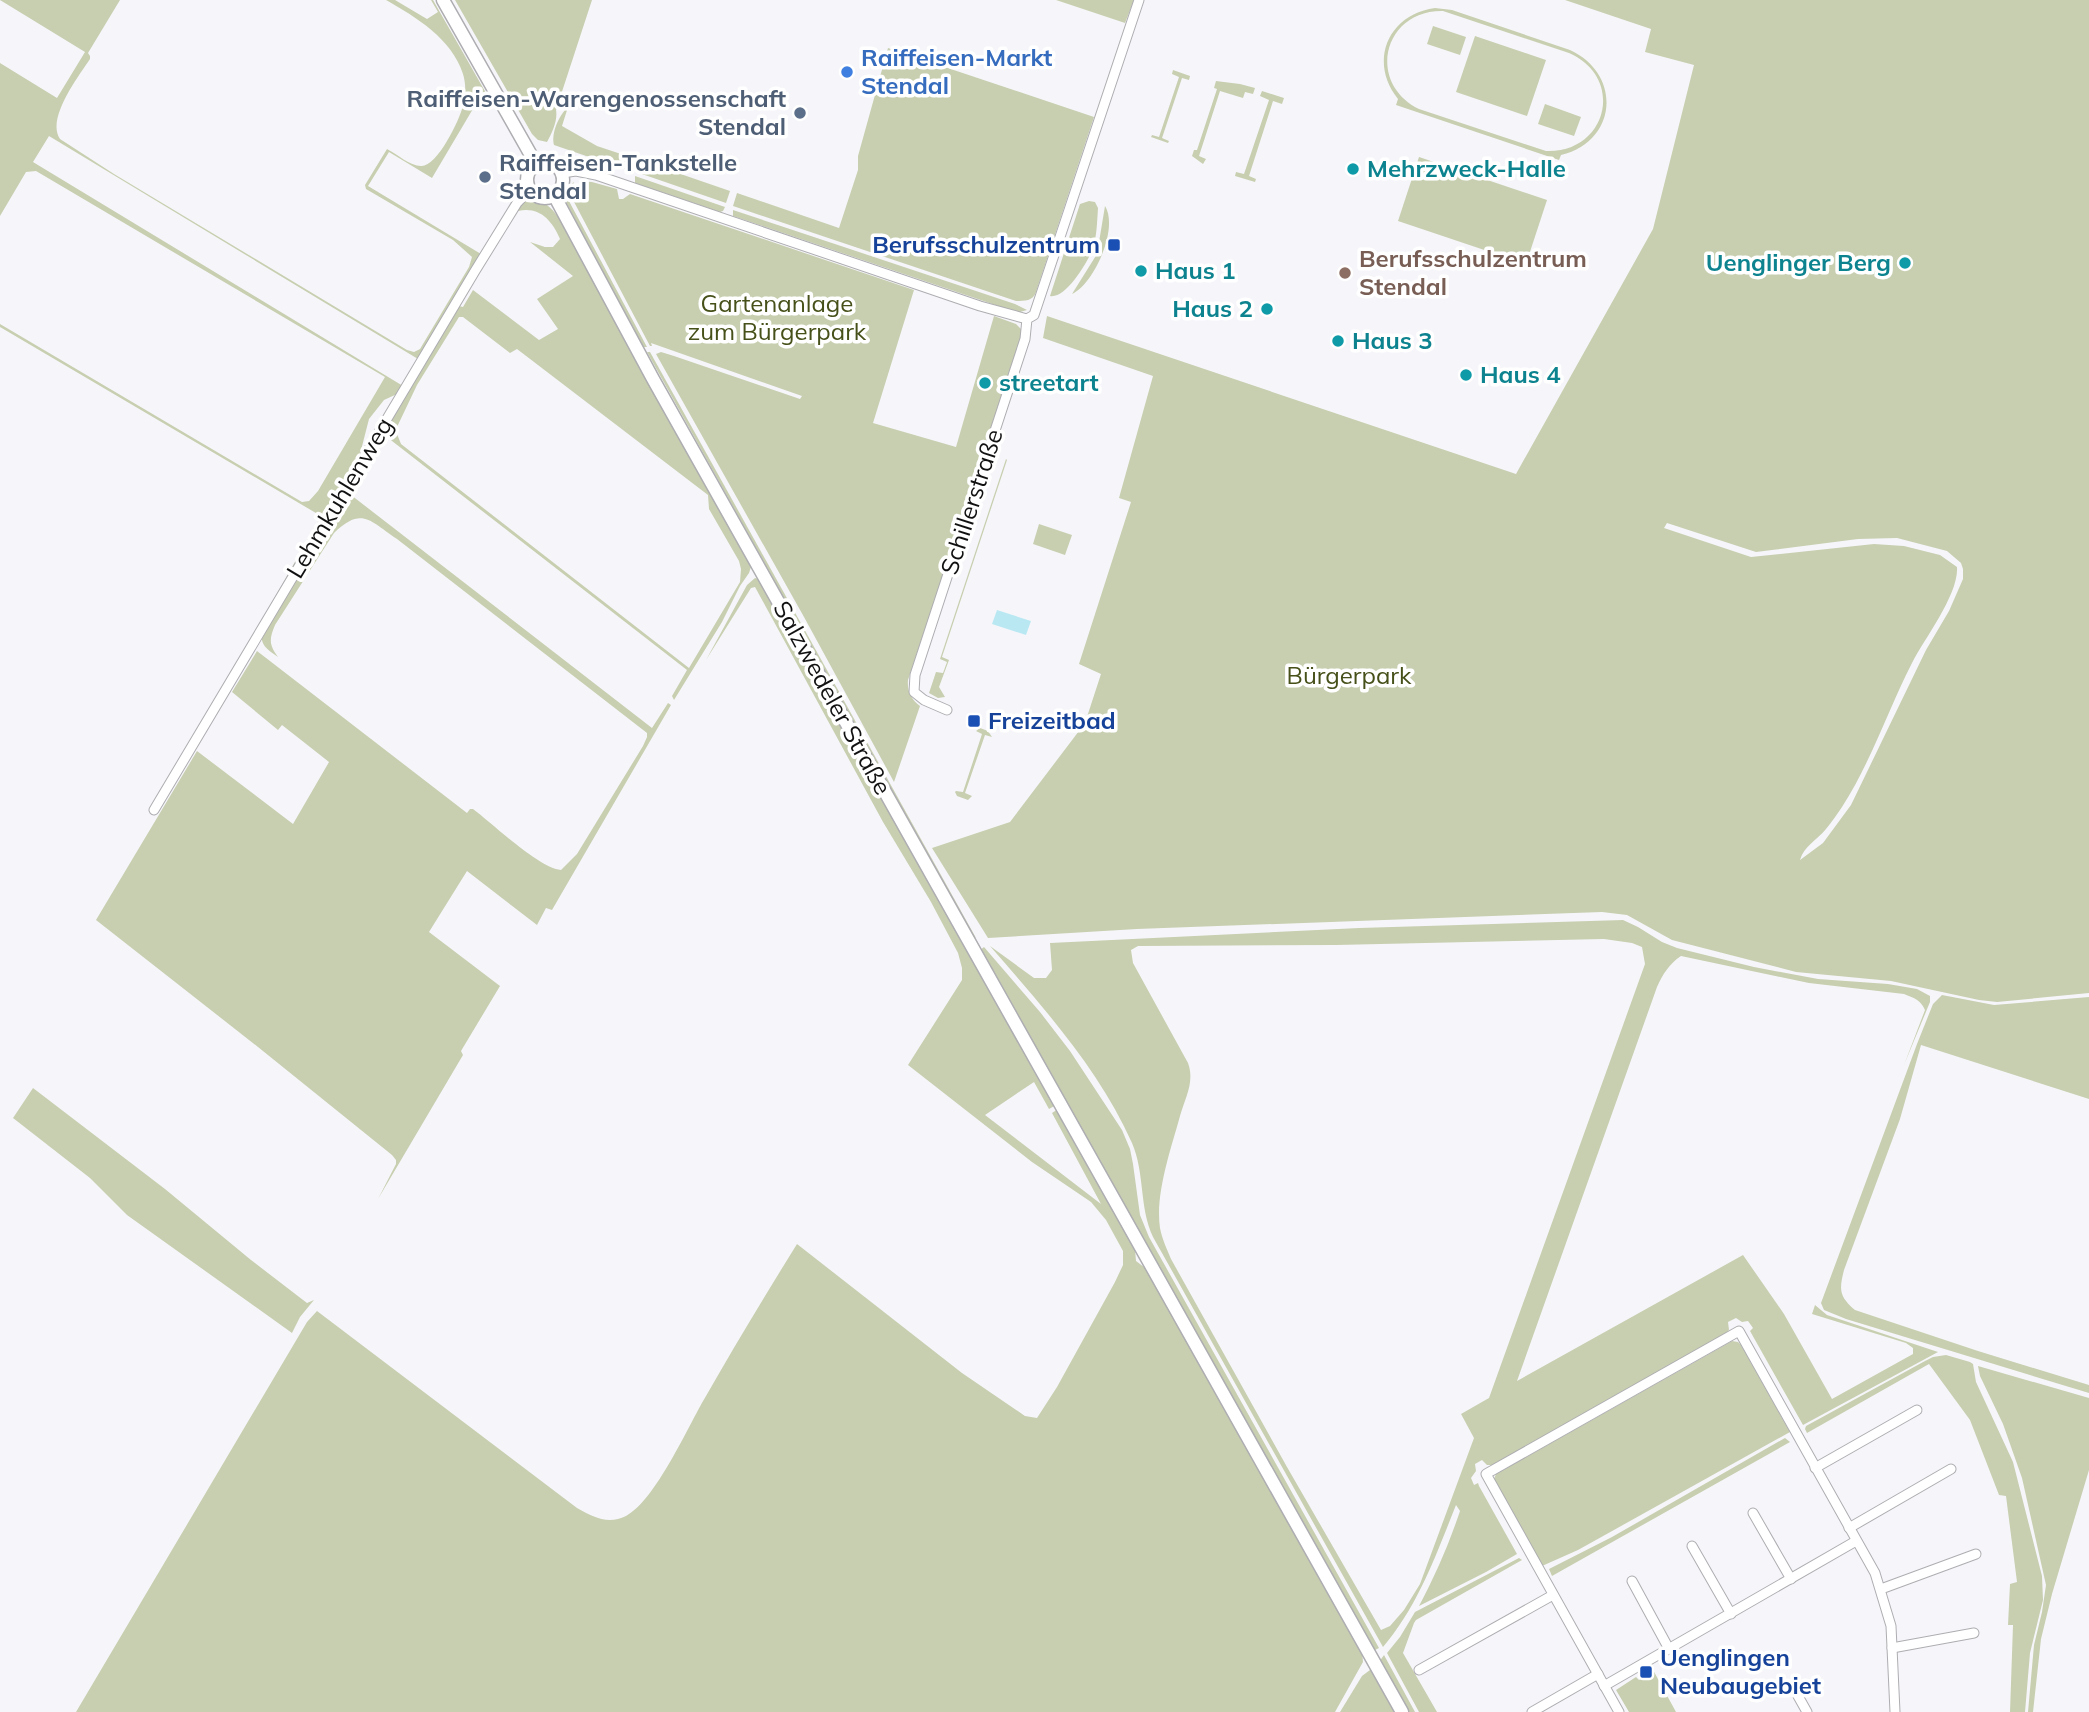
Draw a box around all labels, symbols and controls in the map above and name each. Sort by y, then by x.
place label: Raiffeisen-Markt Stendal [861,42,1052,100]
marker: Raiffeisen-Markt Stendal [839,64,855,80]
place label: Raiffeisen-Warengenossenschaft Stendal [407,83,786,141]
marker: Raiffeisen-Warengenossenschaft Stendal [792,105,808,121]
place label: Raiffeisen-Tankstelle Stendal [499,147,737,205]
place label: Mehrzweck-Halle [1367,153,1566,183]
marker: Mehrzweck-Halle [1345,161,1361,177]
marker: Raiffeisen-Tankstelle Stendal [477,169,493,185]
place label: Berufsschulzentrum [872,229,1100,259]
marker: Berufsschulzentrum [1106,237,1122,253]
place label: Berufsschulzentrum Stendal [1359,243,1587,301]
place label: Uenglinger Berg [1706,247,1891,277]
place label: Haus 1 [1155,255,1236,285]
marker: Uenglinger Berg [1897,255,1913,271]
marker: Haus 1 [1133,263,1149,279]
marker: Berufsschulzentrum Stendal [1337,265,1353,281]
park label: Gartenanlage zum Bürgerpark [688,288,867,346]
place label: Haus 2 [1172,293,1253,323]
marker: Haus 2 [1259,301,1275,317]
place label: Haus 3 [1352,325,1433,355]
marker: Haus 3 [1330,333,1346,349]
place label: Haus 4 [1480,359,1561,389]
place label: streetart [999,367,1099,397]
marker: Haus 4 [1458,367,1474,383]
marker: streetart [977,375,993,391]
street label: Lehmkuhlenweg [279,412,399,583]
street label: Schillerstraße [933,425,1009,578]
street label: Salzwedeler Straße [767,595,899,800]
park label: Bürgerpark [1287,660,1412,690]
place label: Freizeitbad [988,705,1116,735]
marker: Freizeitbad [966,713,982,729]
place label: Uenglingen Neubaugebiet [1660,1642,1821,1700]
marker: Uenglingen Neubaugebiet [1638,1664,1654,1680]

